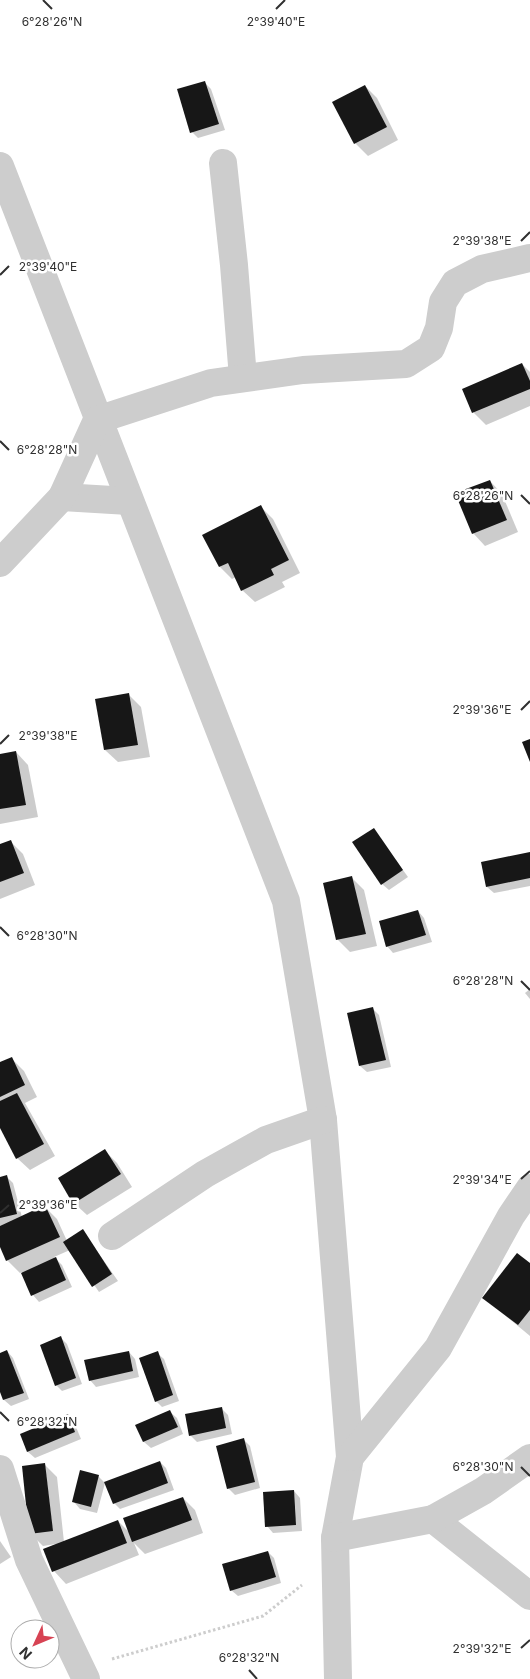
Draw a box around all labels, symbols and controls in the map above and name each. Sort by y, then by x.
text: 6°28'26"N [22,14,82,29]
text: 2°39'40"E [247,14,305,29]
text: 2°39'38"E [453,233,511,248]
text: 2°39'40"E [19,259,77,274]
text: 6°28'28"N [17,442,77,457]
text: 6°28'26"N [453,488,513,503]
text: 2°39'36"E [453,702,511,717]
text: 2°39'38"E [19,728,77,743]
text: 6°28'30"N [17,928,77,943]
text: 6°28'28"N [453,973,513,988]
text: 2°39'34"E [452,1172,512,1187]
text: 2°39'36"E [19,1197,77,1212]
text: 6°28'32"N [17,1414,77,1429]
text: 6°28'30"N [453,1459,513,1474]
north arrow [10,1619,60,1669]
text: 2°39'32"E [453,1641,511,1656]
text: N [15,1644,35,1663]
text: 6°28'32"N [219,1650,279,1665]

